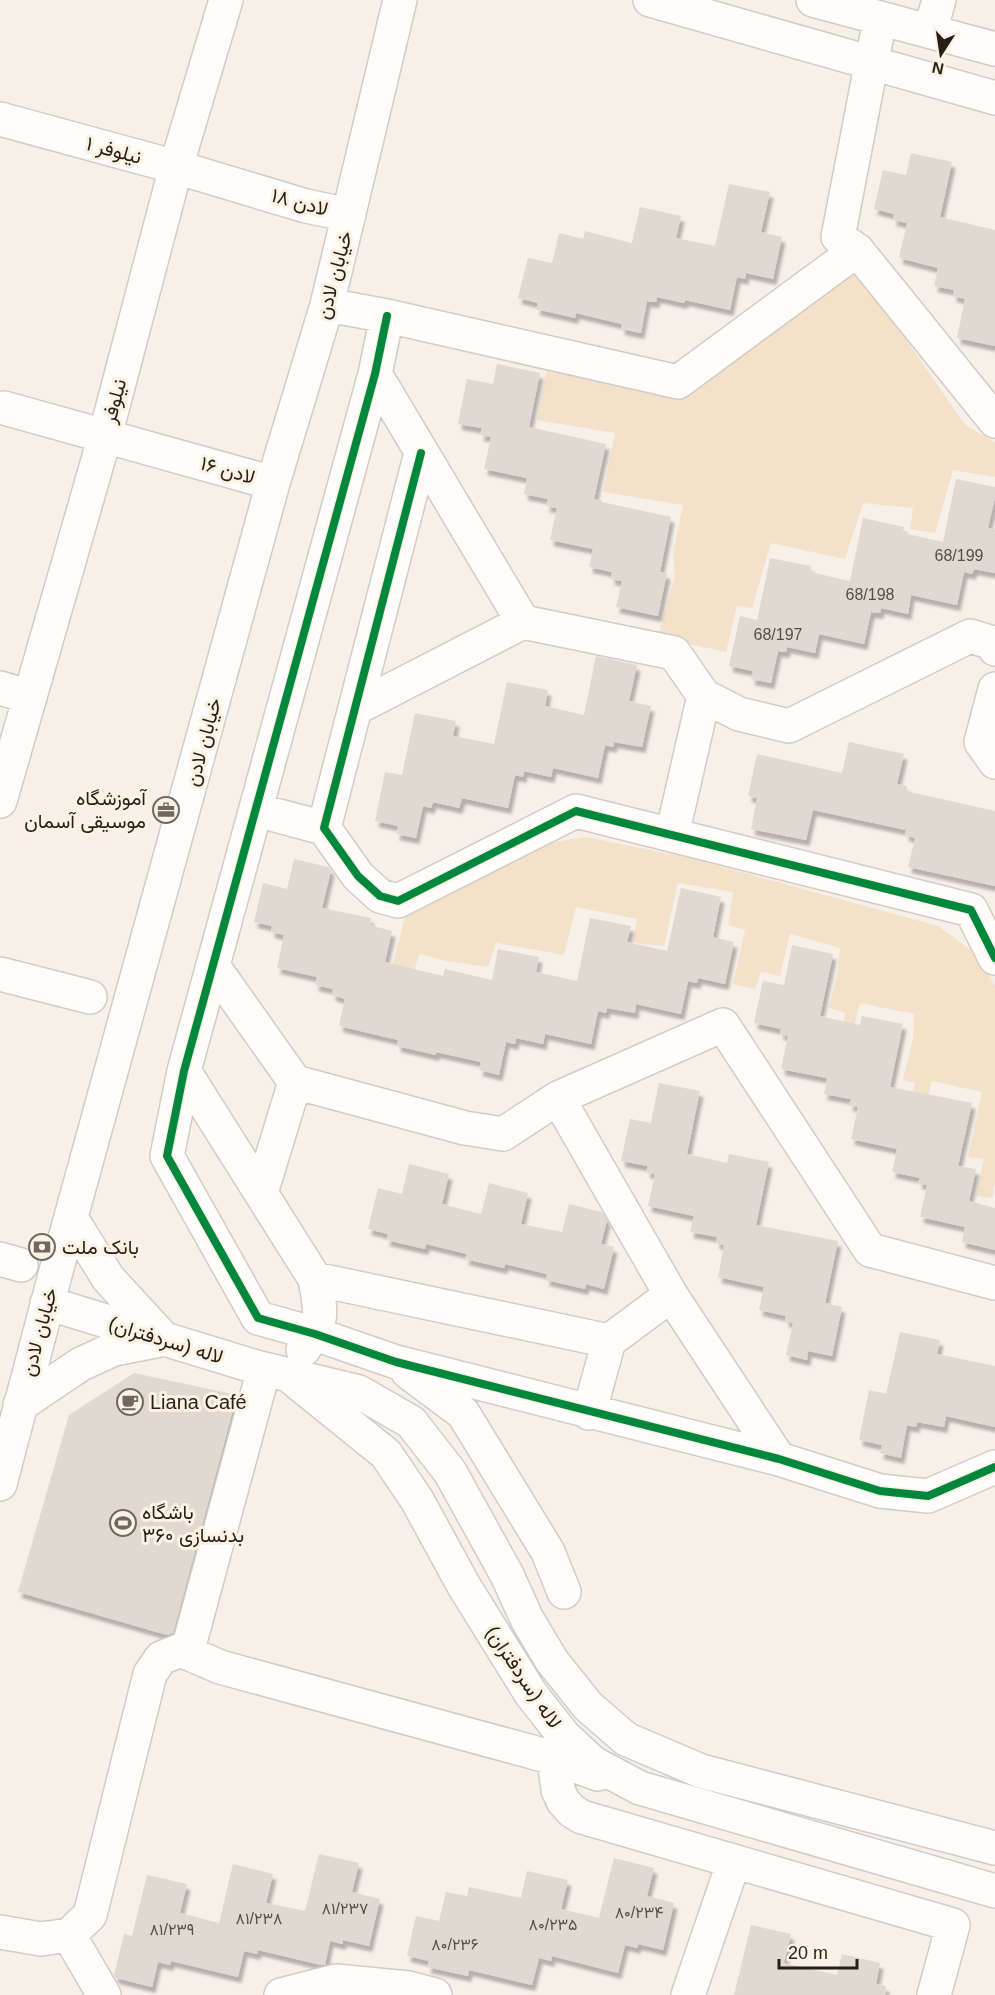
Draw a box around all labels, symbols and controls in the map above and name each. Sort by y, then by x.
north arrow [911,24,971,84]
text: N [931,59,945,78]
street label: ۱ نیلوفر [83,132,144,170]
street label: ۱۸ لادن [269,184,331,220]
street label: خیابان لادن [312,228,357,322]
street label: نیلوفر [97,376,132,427]
street label: ۱۶ لادن [198,452,258,488]
house number: 68/199 [935,547,984,564]
house number: 68/198 [846,586,895,603]
house number: 68/197 [754,626,803,643]
street label: خیابان لادن [181,695,226,789]
place label: آموزشگاه موسیقی آسمان [24,787,147,834]
office icon: آموزشگاه موسیقی آسمان [151,795,181,825]
bank icon: بانک ملت [27,1232,57,1262]
place label: بانک ملت [62,1236,139,1259]
street label: خیابان لادن [17,1285,62,1379]
street label: لاله (سردفتران) [105,1312,226,1370]
cafe icon: Liana Café [115,1387,145,1417]
place label: Liana Café [150,1391,247,1413]
place label: باشگاه بدنسازی ۳۶۰ [142,1501,244,1548]
sports icon: باشگاه بدنسازی ۳۶۰ [108,1508,138,1538]
street label: لاله (سردفتران) [480,1622,566,1733]
house number: ۸۱/۲۳۷ [322,1900,368,1917]
house number: ۸۰/۲۳۴ [615,1904,663,1921]
house number: ۸۱/۲۳۸ [236,1910,282,1927]
house number: ۸۰/۲۳۵ [529,1916,577,1933]
house number: ۸۱/۲۳۹ [149,1921,195,1938]
scale bar [779,1932,857,1970]
house number: ۸۰/۲۳۶ [431,1936,479,1953]
text: 20 m [788,1943,828,1963]

